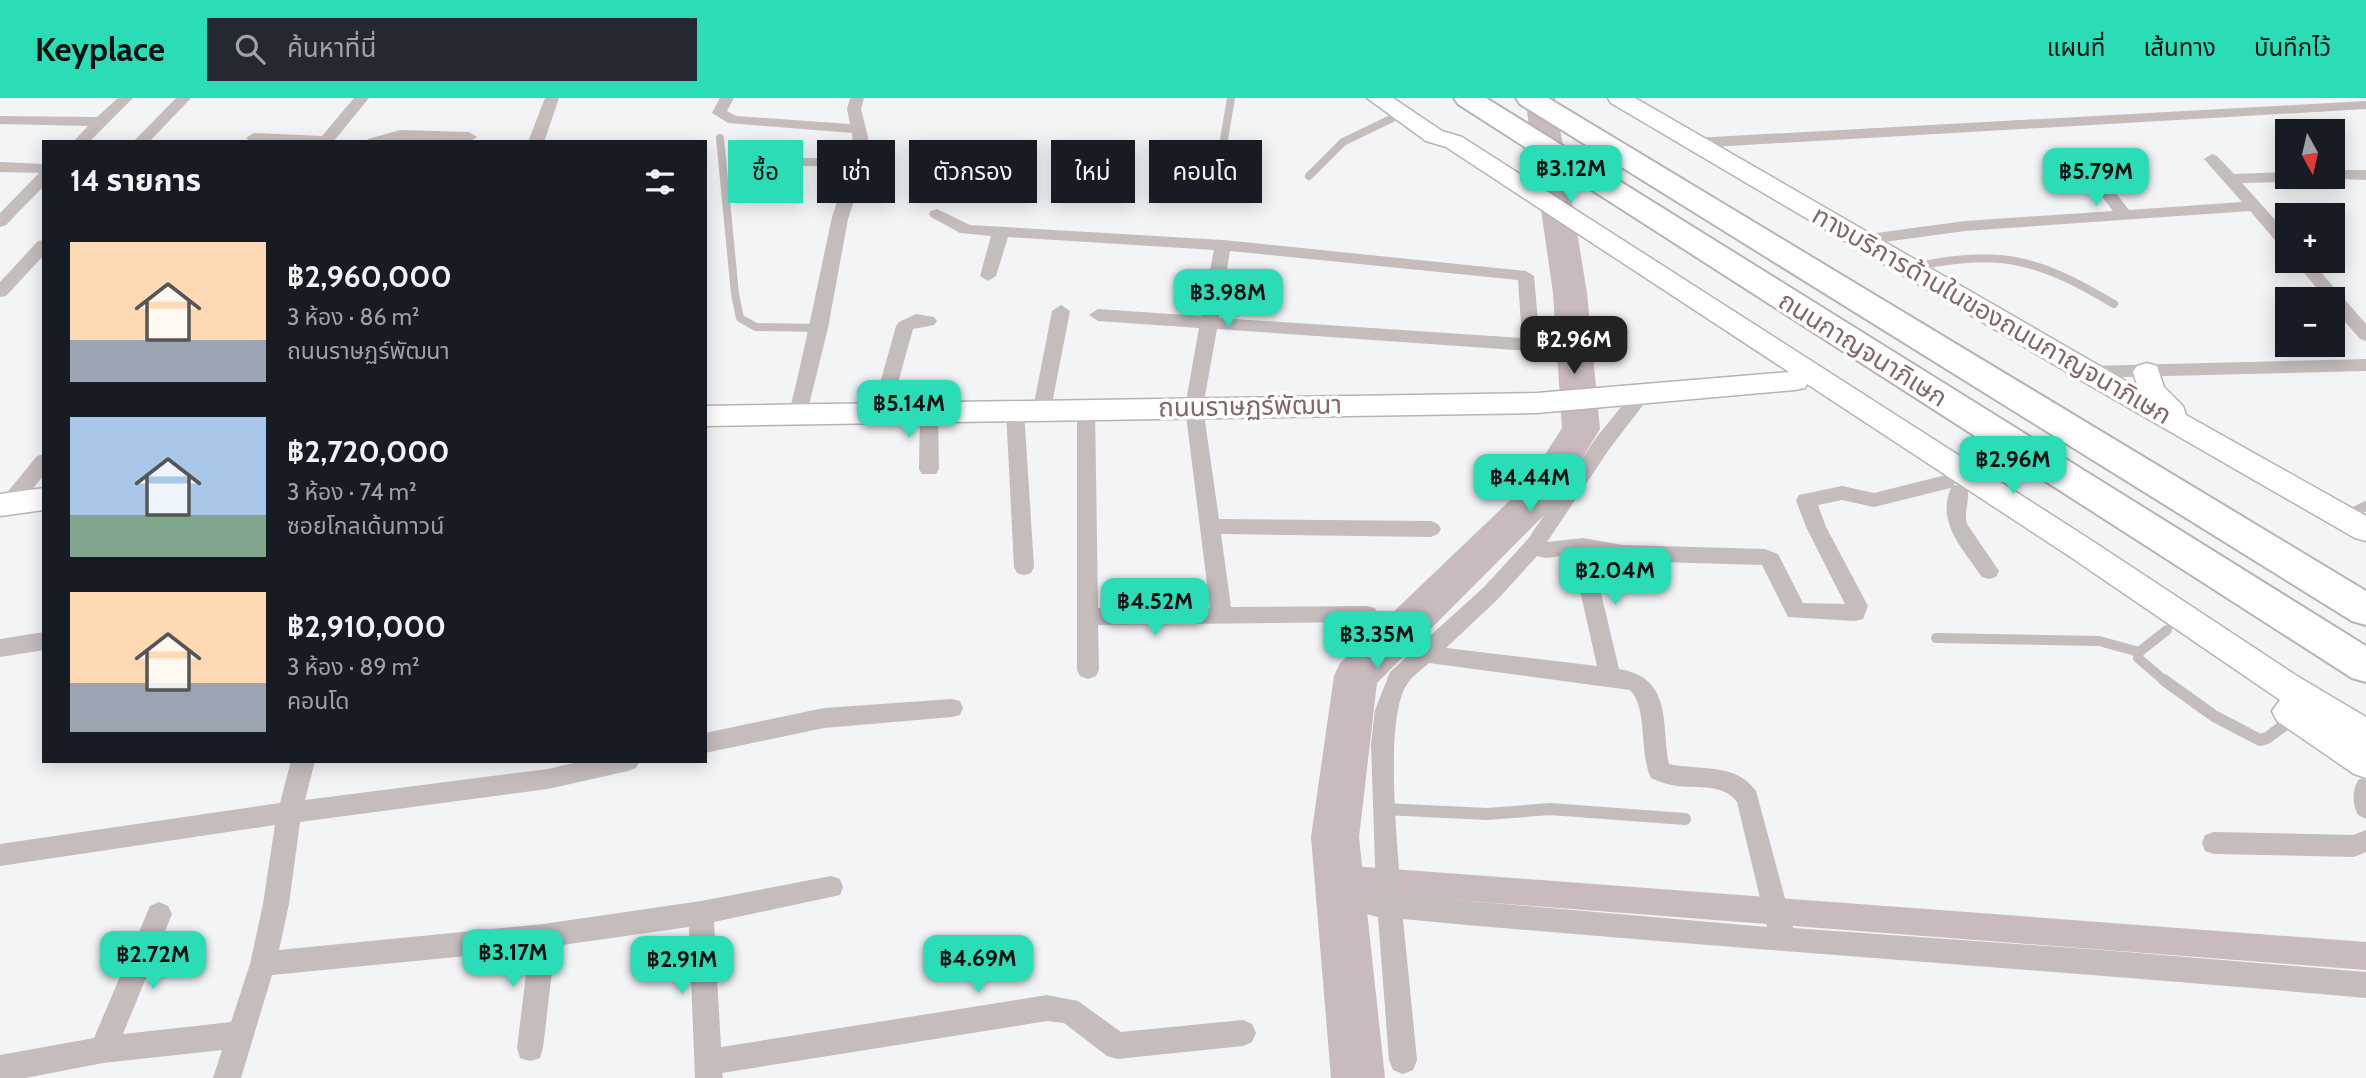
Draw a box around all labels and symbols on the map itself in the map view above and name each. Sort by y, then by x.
north arrow [2275,119,2345,189]
pin: ฿3.12M [1514,146,1628,205]
pin: ฿5.79M [2039,148,2153,208]
street label: ทางบริการด้านในของถนนกาญจนาภิเษก [1807,199,2177,431]
pin: ฿3.98M [1171,270,1285,329]
street label: ถนนกาญจนาภิเษก [1773,285,1953,413]
pin: ฿2.96M [1517,316,1631,376]
pin: ฿5.14M [852,380,966,440]
street label: ถนนราษฏร์พัฒนา [1158,388,1342,424]
pin: ฿2.96M [1956,436,2070,496]
pin: ฿4.44M [1473,454,1587,514]
pin: ฿2.04M [1558,547,1672,607]
pin: ฿4.52M [1098,578,1212,638]
pin: ฿3.35M [1320,612,1434,671]
pin: ฿3.17M [456,930,570,989]
pin: ฿2.72M [96,932,210,991]
pin: ฿2.91M [625,936,739,996]
pin: ฿4.69M [921,936,1035,995]

